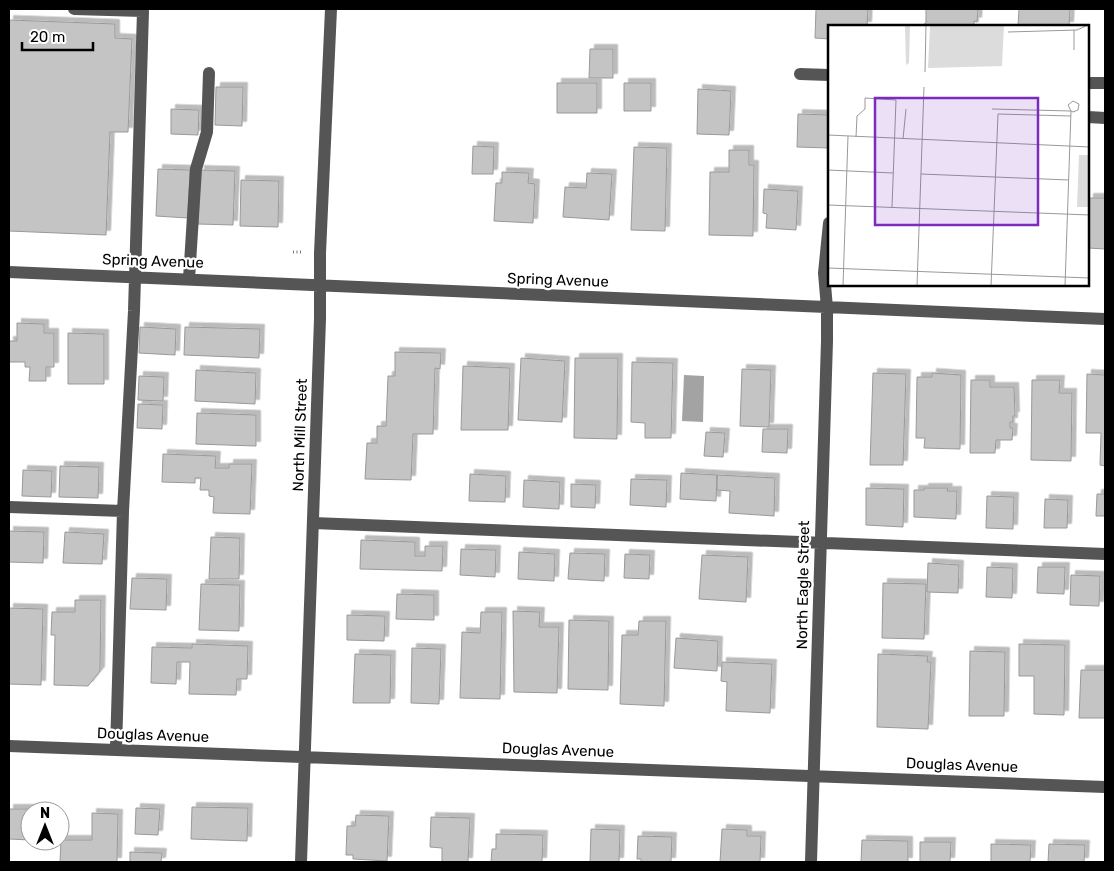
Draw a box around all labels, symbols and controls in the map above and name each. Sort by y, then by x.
scale bar [22,20,94,52]
inset map [828,25,1089,286]
text: 20 m [30,28,65,46]
street label: Spring Avenue [102,250,204,272]
street label: Spring Avenue [507,269,609,291]
street label: North Mill Street [289,378,311,492]
street label: North Eagle Street [793,520,813,650]
street label: Douglas Avenue [97,724,209,746]
street label: Douglas Avenue [502,739,614,761]
street label: Douglas Avenue [906,754,1018,776]
north arrow [20,801,70,851]
text: N [40,805,50,822]

